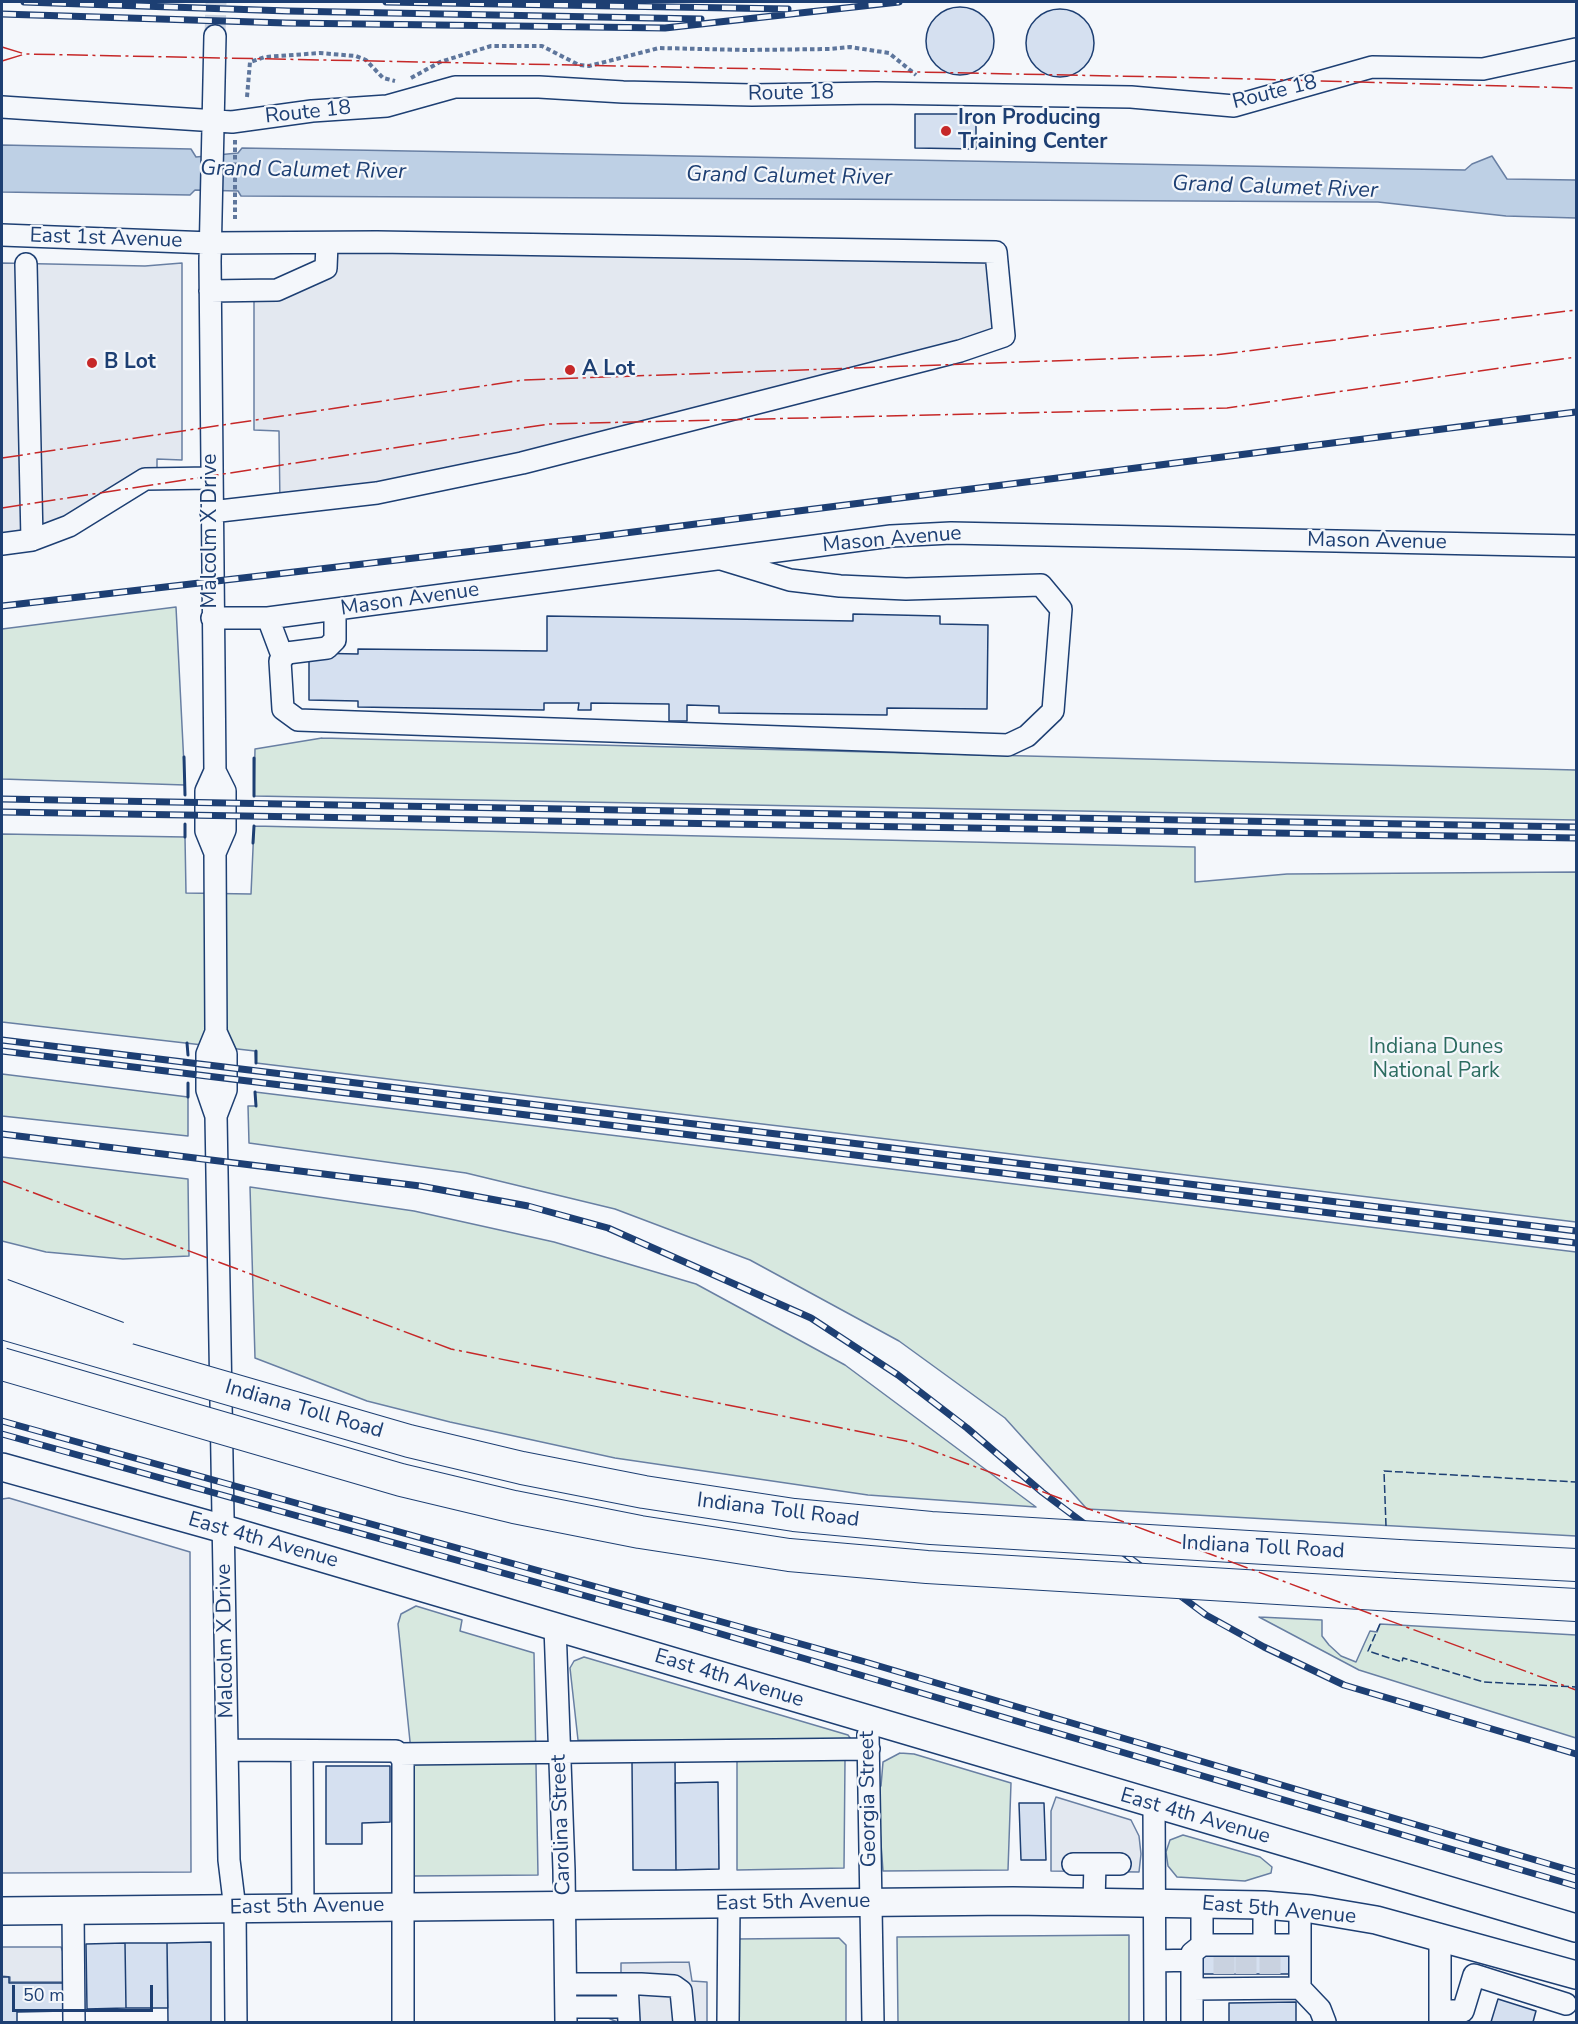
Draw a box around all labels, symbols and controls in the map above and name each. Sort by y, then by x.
street label: Route 18 [1230,70,1320,116]
street label: Route 18 [748,81,834,107]
street label: Route 18 [264,96,352,130]
place label: Iron Producing Training Center [958,106,1107,156]
marker: Iron Producing Training Center [939,124,953,138]
water label: Grand Calumet River [200,156,406,186]
water label: Grand Calumet River [686,162,892,192]
water label: Grand Calumet River [1172,171,1378,205]
street label: East 1st Avenue [29,224,183,254]
place label: B Lot [104,350,156,376]
marker: B Lot [85,356,99,370]
place label: A Lot [582,357,635,383]
marker: A Lot [563,363,577,377]
street label: Malcolm X Drive [198,454,224,608]
street label: Mason Avenue [821,521,963,559]
street label: Mason Avenue [1307,528,1447,556]
street label: Mason Avenue [339,578,481,622]
park label: Indiana Dunes National Park [1369,1035,1503,1085]
street label: Indiana Toll Road [222,1375,386,1445]
street label: Indiana Toll Road [695,1489,861,1533]
street label: East 4th Avenue [185,1508,341,1574]
street label: Indiana Toll Road [1181,1531,1345,1565]
street label: Malcolm X Drive [212,1563,240,1719]
street label: East 4th Avenue [651,1644,807,1714]
street label: Georgia Street [855,1731,883,1867]
street label: Carolina Street [547,1754,577,1896]
street label: East 4th Avenue [1117,1784,1273,1850]
street label: East 5th Avenue [715,1889,871,1917]
street label: East 5th Avenue [1201,1892,1357,1930]
street label: East 5th Avenue [229,1893,385,1921]
scale bar [15,1973,156,2011]
text: 50 m [23,1983,65,2007]

